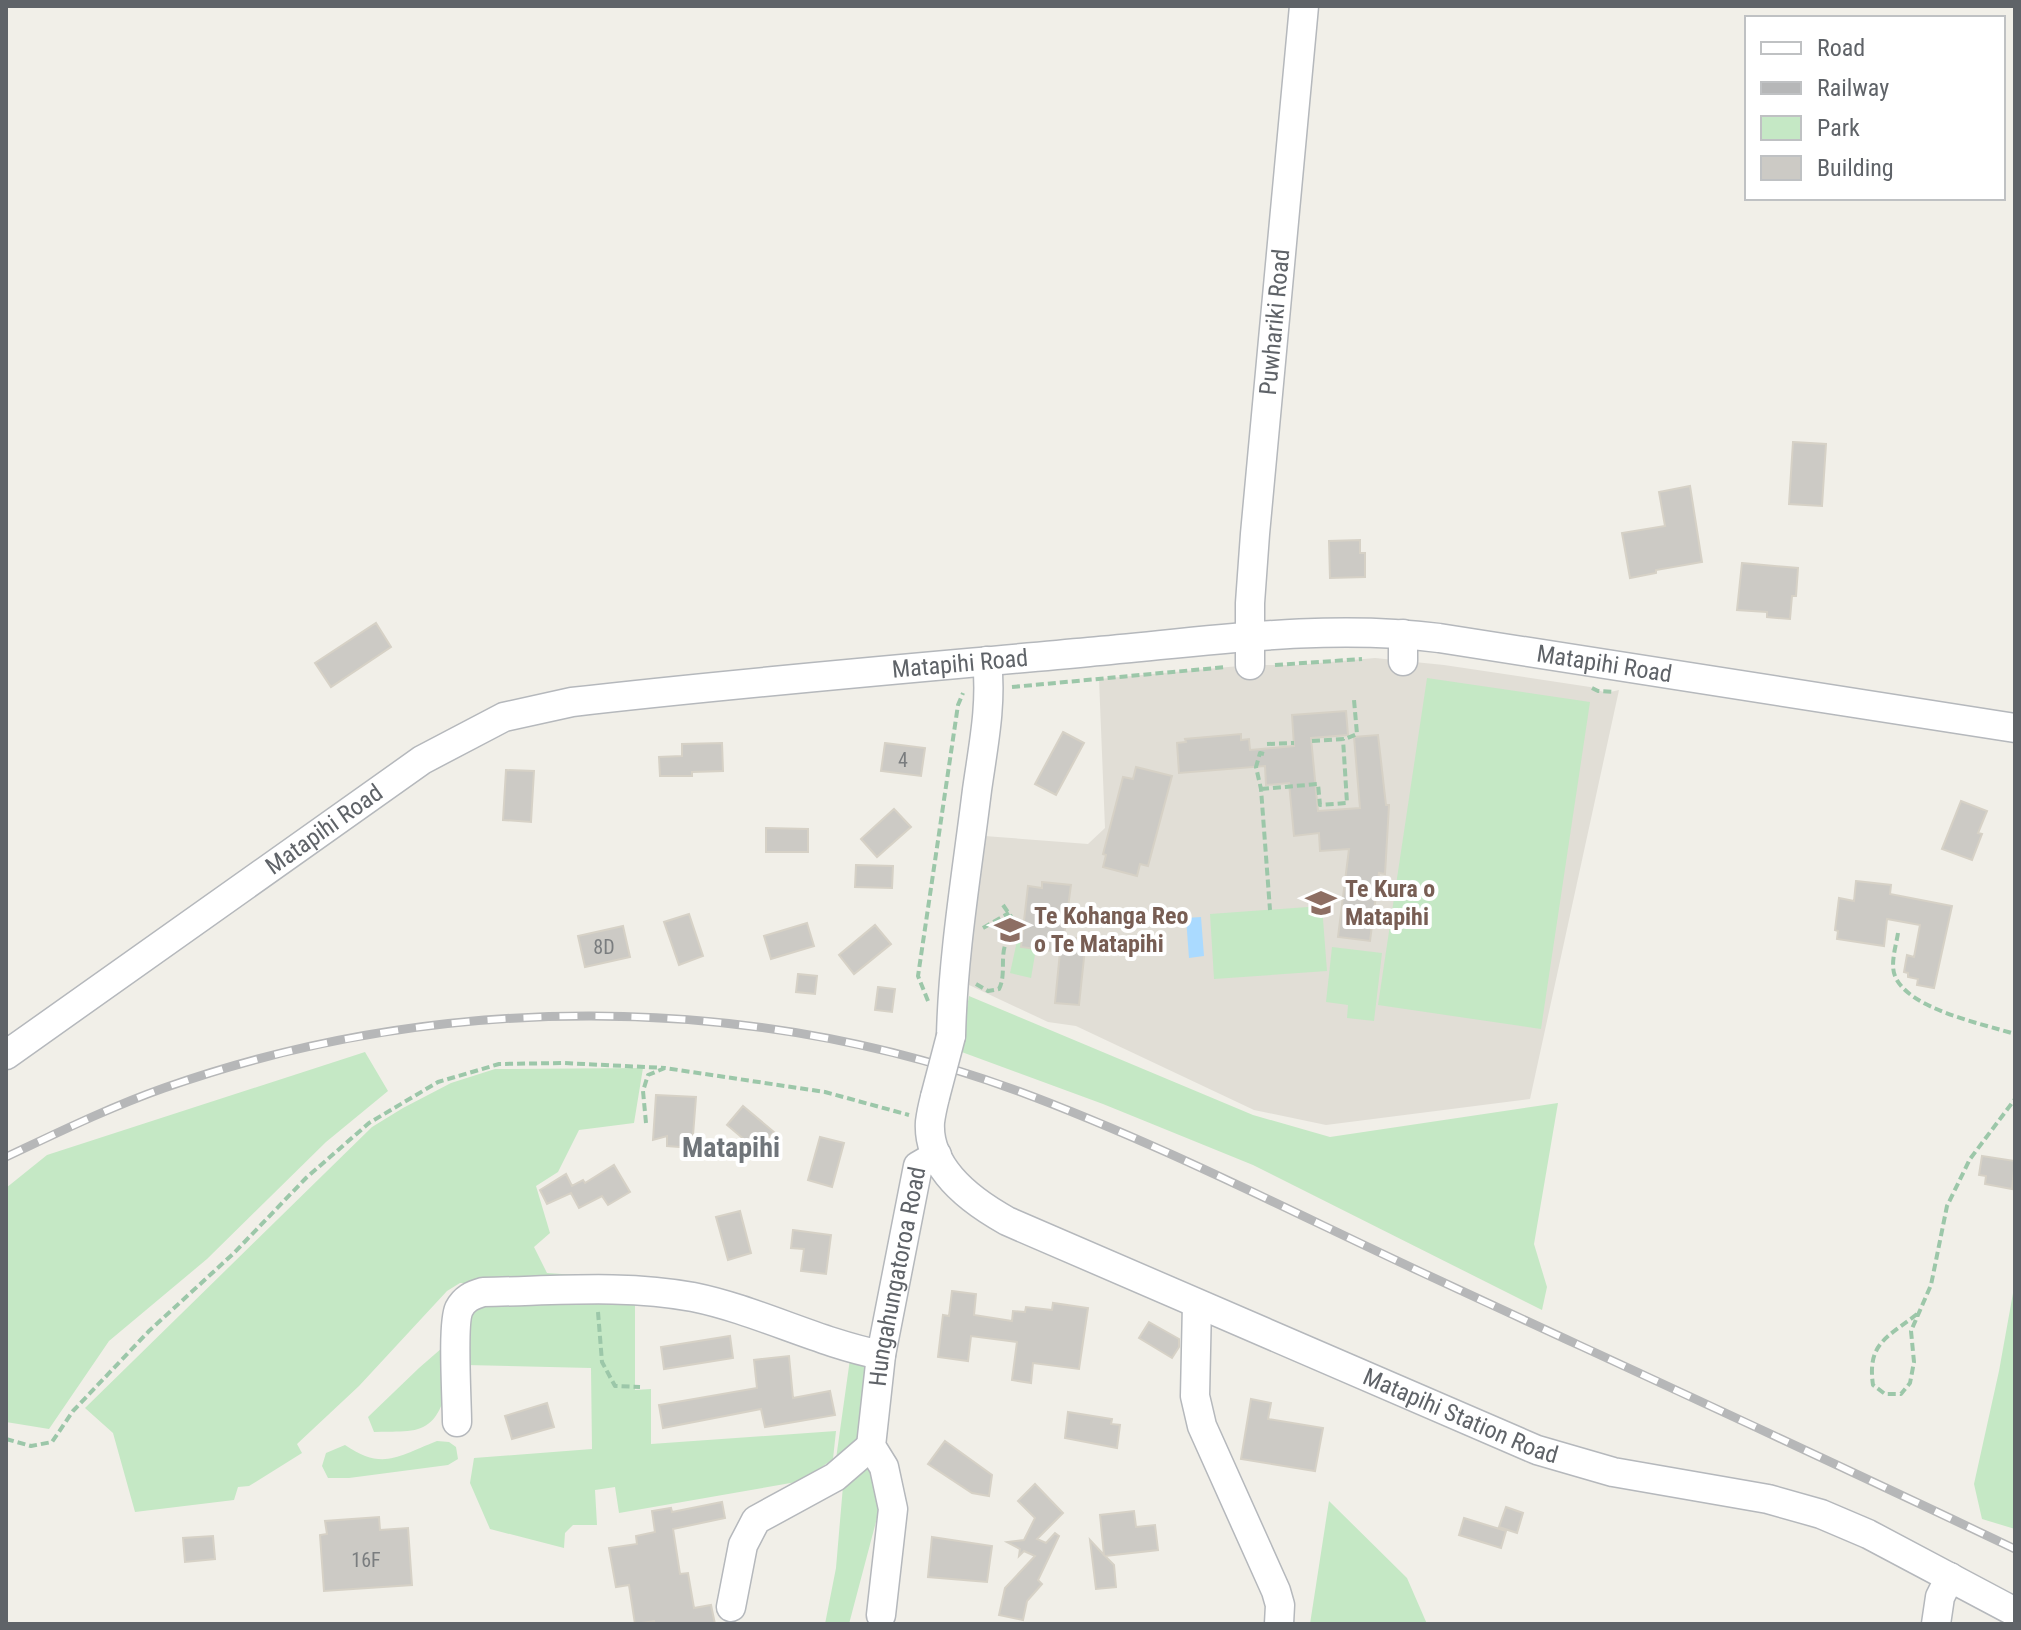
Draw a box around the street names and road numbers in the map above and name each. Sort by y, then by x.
street label: Puwhariki Road [1254,248,1295,396]
street label: Matapihi Road [1535,639,1674,688]
street label: Matapihi Road [891,644,1029,684]
street label: Matapihi Road [260,779,388,880]
street label: Hungahungatoroa Road [864,1164,932,1388]
street label: Matapihi Station Road [1359,1363,1561,1469]

